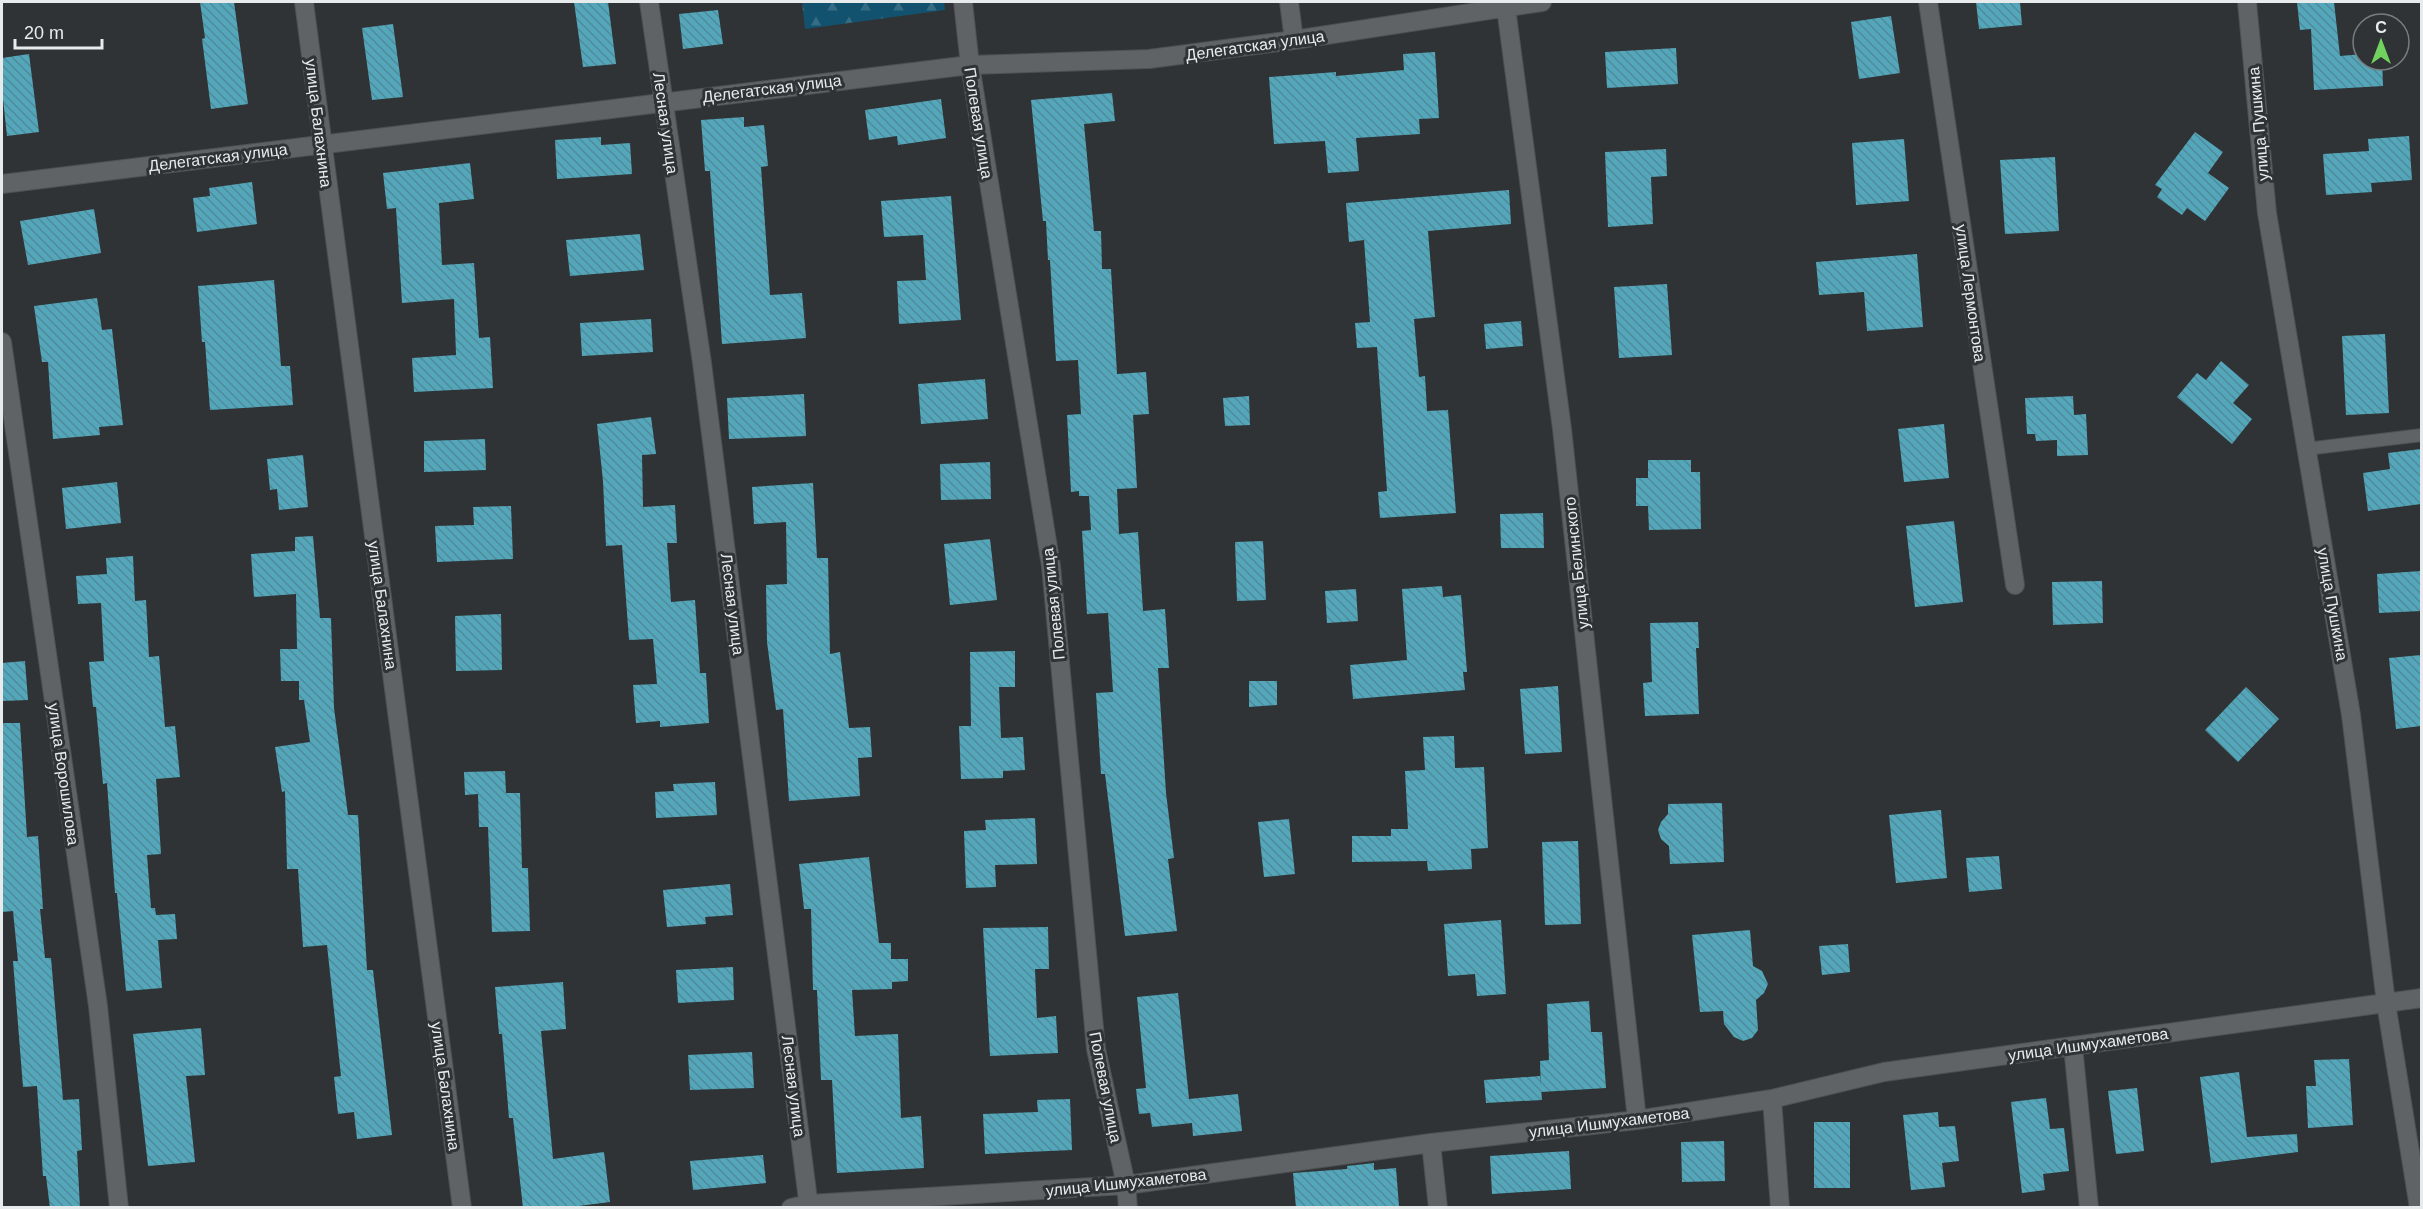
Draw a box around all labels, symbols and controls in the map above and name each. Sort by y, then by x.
scale bar [15,12,102,50]
north arrow [2351,12,2411,72]
text: С [2375,19,2387,36]
text: 20 m [24,23,64,43]
street label: Делегатская улица [1185,27,1326,64]
street label: улица Балахнина [302,58,335,188]
street label: Полевая улица [961,66,996,180]
street label: улица Пушкина [2245,66,2272,182]
street label: Лесная улица [650,71,681,175]
street label: Делегатская улица [702,72,843,105]
street label: Делегатская улица [148,141,289,174]
street label: улица Лермонтова [1952,223,1989,363]
street label: улица Белинского [1561,496,1592,630]
street label: улица Балахнина [365,540,400,671]
street label: улица Пушкина [2314,546,2351,662]
street label: Полевая улица [1039,547,1068,661]
street label: Лесная улица [718,552,747,656]
street label: улица Ворошилова [45,702,82,846]
street label: улица Балахнина [428,1021,463,1152]
street label: улица Ишмухаметова [2007,1025,2169,1064]
street label: Полевая улица [1086,1030,1125,1144]
street label: Лесная улица [779,1034,808,1138]
street label: улица Ишмухаметова [1528,1104,1690,1141]
street label: улица Ишмухаметова [1045,1166,1207,1199]

